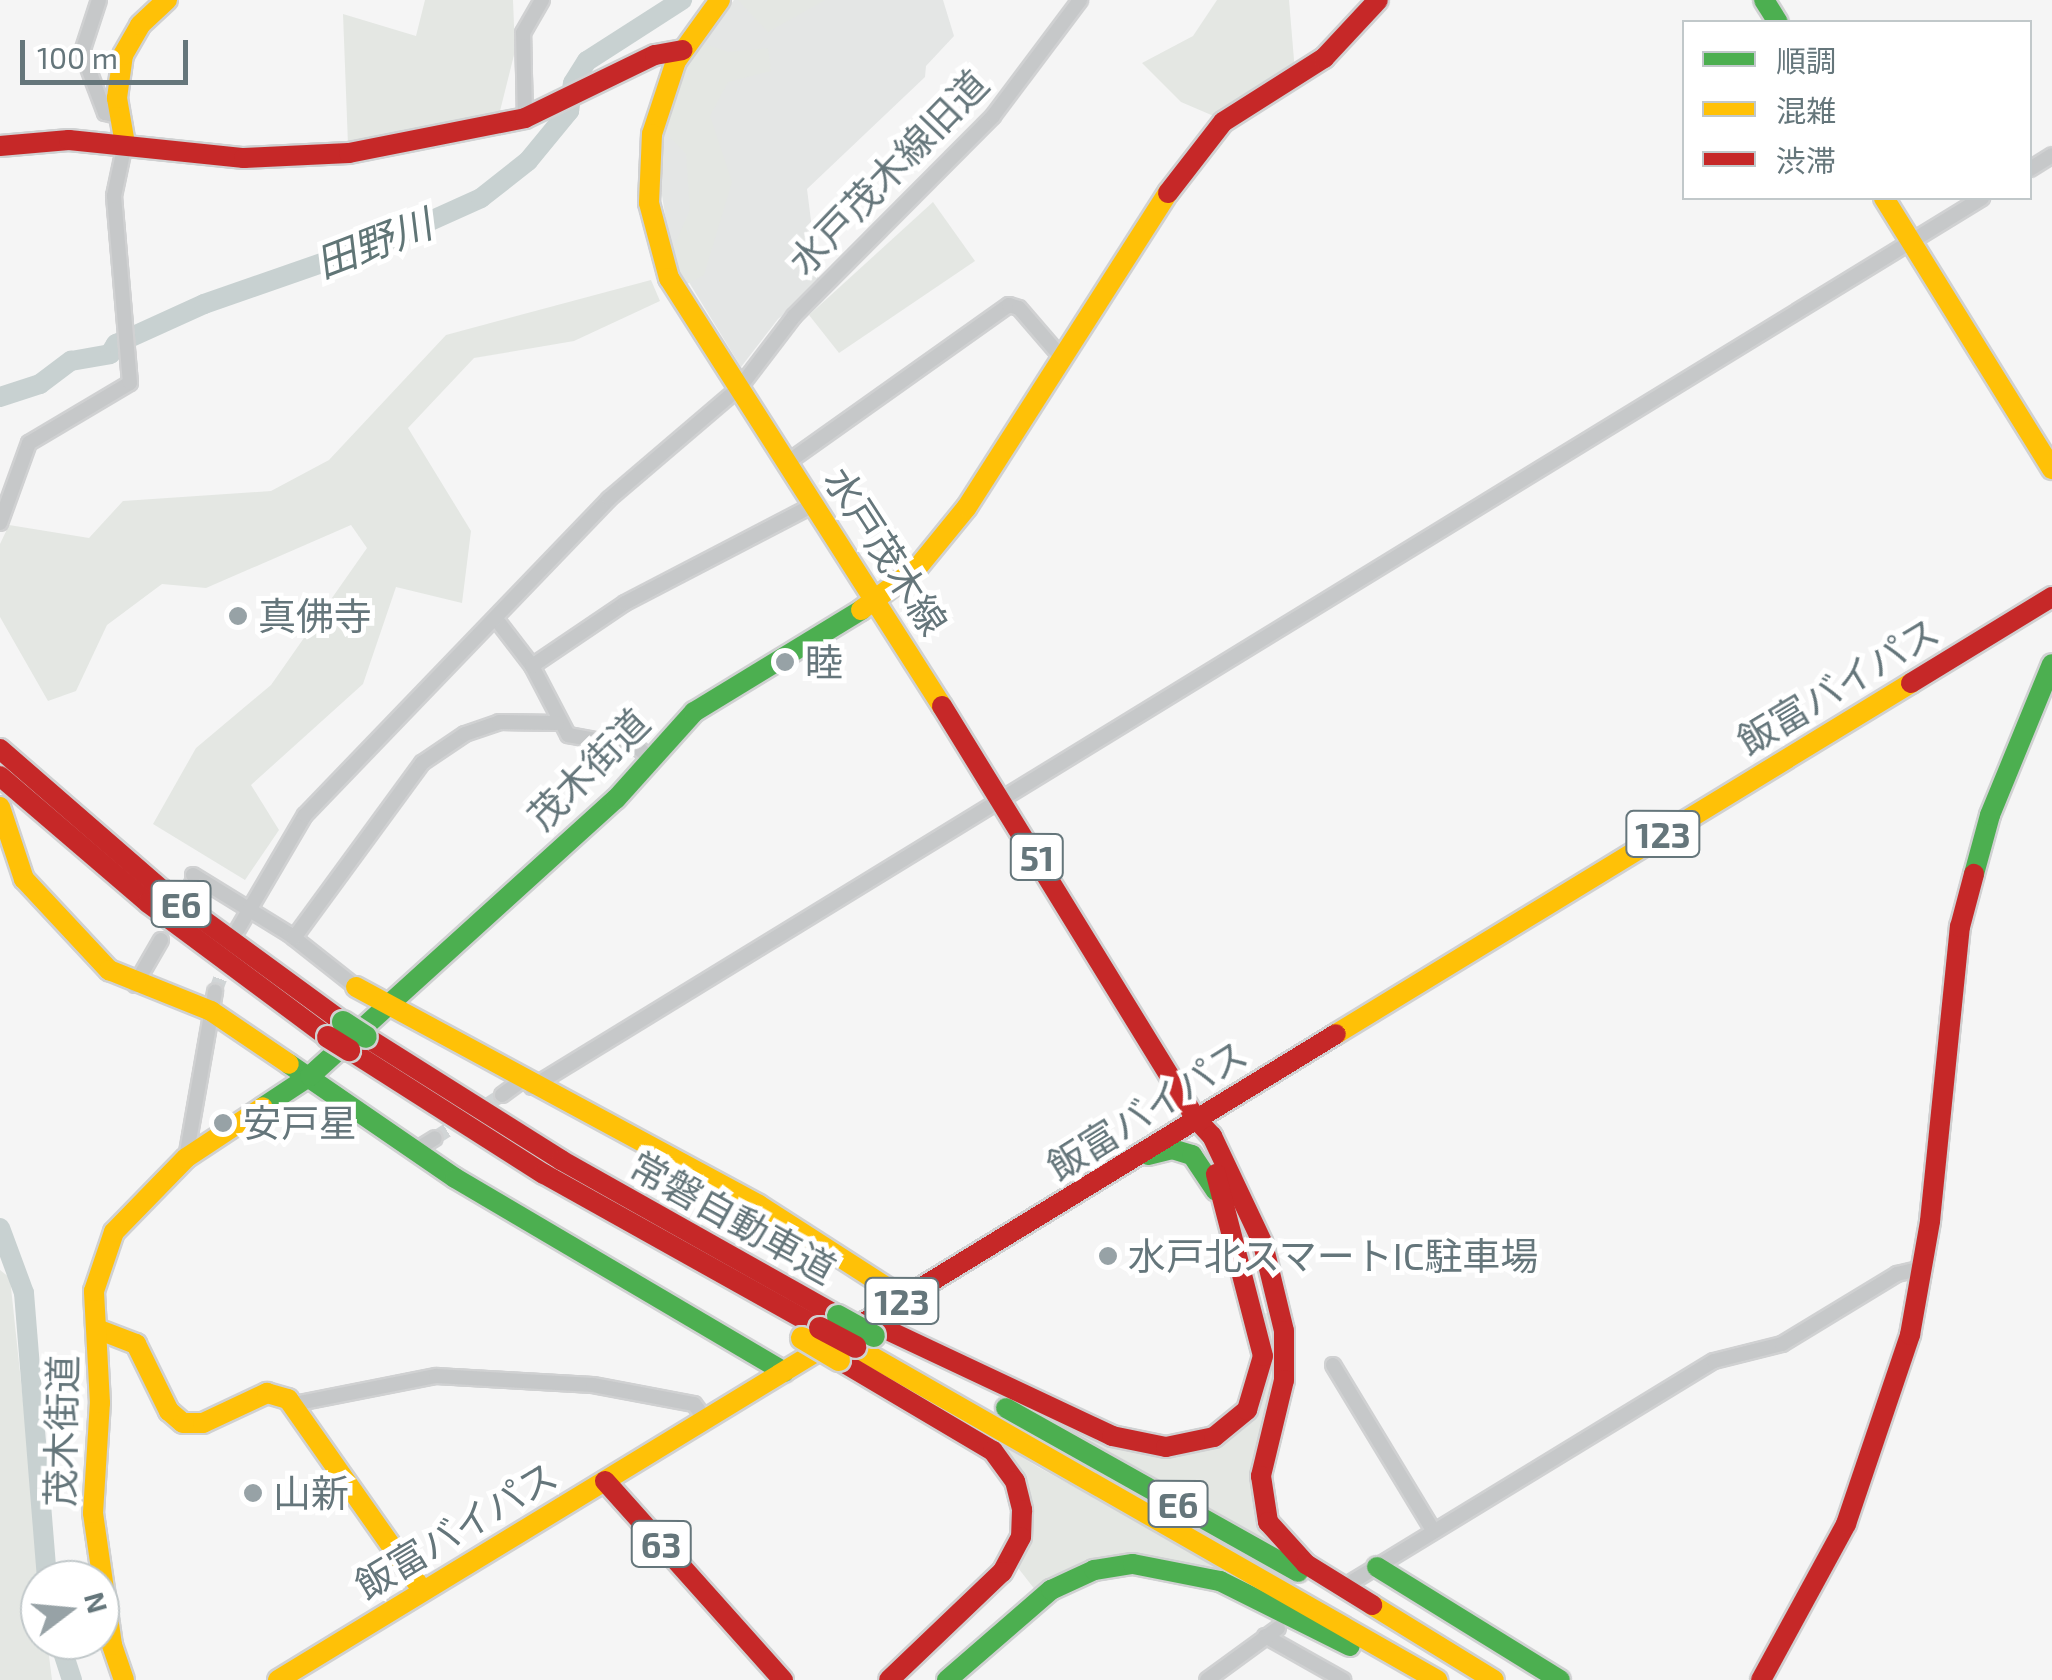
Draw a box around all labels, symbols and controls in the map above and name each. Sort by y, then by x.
scale bar [25,20,192,82]
legend [1682,20,2032,200]
text: 100 m [37,39,118,75]
text: 順調 [1776,42,1836,78]
street label: 水戸茂木線旧道 [779,60,997,284]
text: 混雑 [1776,92,1836,128]
text: 渋滞 [1776,142,1836,178]
water label: 田野川 [308,198,438,286]
street label: 水戸茂木線 [815,459,957,643]
place label: 真佛寺 [258,593,372,639]
marker: 真佛寺 [227,605,249,627]
street label: 飯富バイパス [1729,608,1947,764]
place label: 睦 [805,639,843,685]
marker: 睦 [774,651,796,673]
street label: 茂木街道 [518,699,658,839]
road number: 123 [1623,804,1703,864]
road number: 51 [1010,827,1064,887]
road number: E6 [148,874,214,934]
street label: 飯富バイパス [1038,1030,1256,1190]
place label: 安戸星 [243,1100,357,1146]
marker: 安戸星 [212,1112,234,1134]
street label: 常磐自動車道 [622,1142,844,1292]
place label: 水戸北スマートIC駐車場 [1128,1233,1540,1279]
marker: 水戸北スマートIC駐車場 [1097,1245,1119,1267]
road number: 123 [862,1271,942,1331]
street label: 茂木街道 [37,1355,85,1507]
street label: 飯富バイパス [347,1452,565,1608]
place label: 山新 [273,1470,349,1516]
road number: E6 [1146,1474,1210,1534]
marker: 山新 [242,1482,264,1504]
road number: 63 [628,1514,694,1574]
north arrow [20,1560,120,1660]
text: N [78,1588,116,1617]

